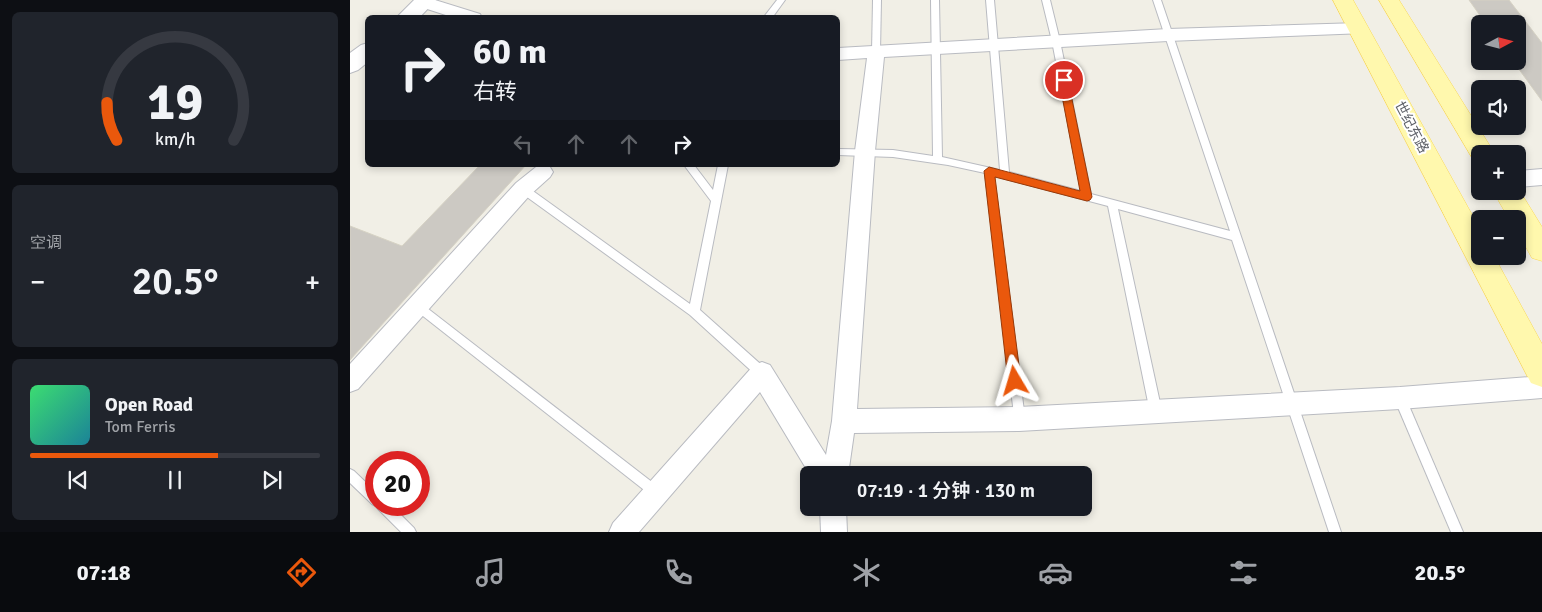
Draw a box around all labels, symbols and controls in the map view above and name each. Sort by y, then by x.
north arrow [1471,15,1526,70]
map controls [1471,15,1526,265]
text: 60 m [473,30,547,73]
icon: right [390,35,455,100]
pin [1043,59,1085,101]
icon: arrive [1050,66,1078,94]
text: 19 [147,70,203,134]
text: 右转 [473,78,517,105]
button: sound [1471,80,1526,135]
street label: 世纪东路 [1391,99,1432,156]
text: km/h [155,128,195,150]
icon: left [509,130,537,158]
icon: ahead [562,130,590,158]
icon: ahead [615,130,643,158]
icon: right [668,130,696,158]
button: + [1471,145,1526,200]
button: − [1471,210,1526,265]
text: 空调 [30,233,62,253]
text: 20.5° [132,258,218,305]
text: − [30,265,45,299]
text: + [305,265,320,299]
position arrow [988,354,1040,406]
text: Open Road [105,393,193,417]
text: Tom Ferris [105,417,175,437]
speed limit sign: 20 [365,451,430,516]
icon: previous [64,466,92,494]
icon: pause [161,466,189,494]
icon: next [258,466,286,494]
text: 07:19 · 1 分钟 · 130 m [857,479,1035,503]
icon: directions [284,555,319,590]
icon: music [473,555,508,590]
icon: phone [661,555,696,590]
icon: climate [849,555,884,590]
icon: car [1038,555,1073,590]
icon: filters [1226,555,1261,590]
text: 07:18 [77,559,131,586]
text: 20.5° [1415,559,1465,586]

